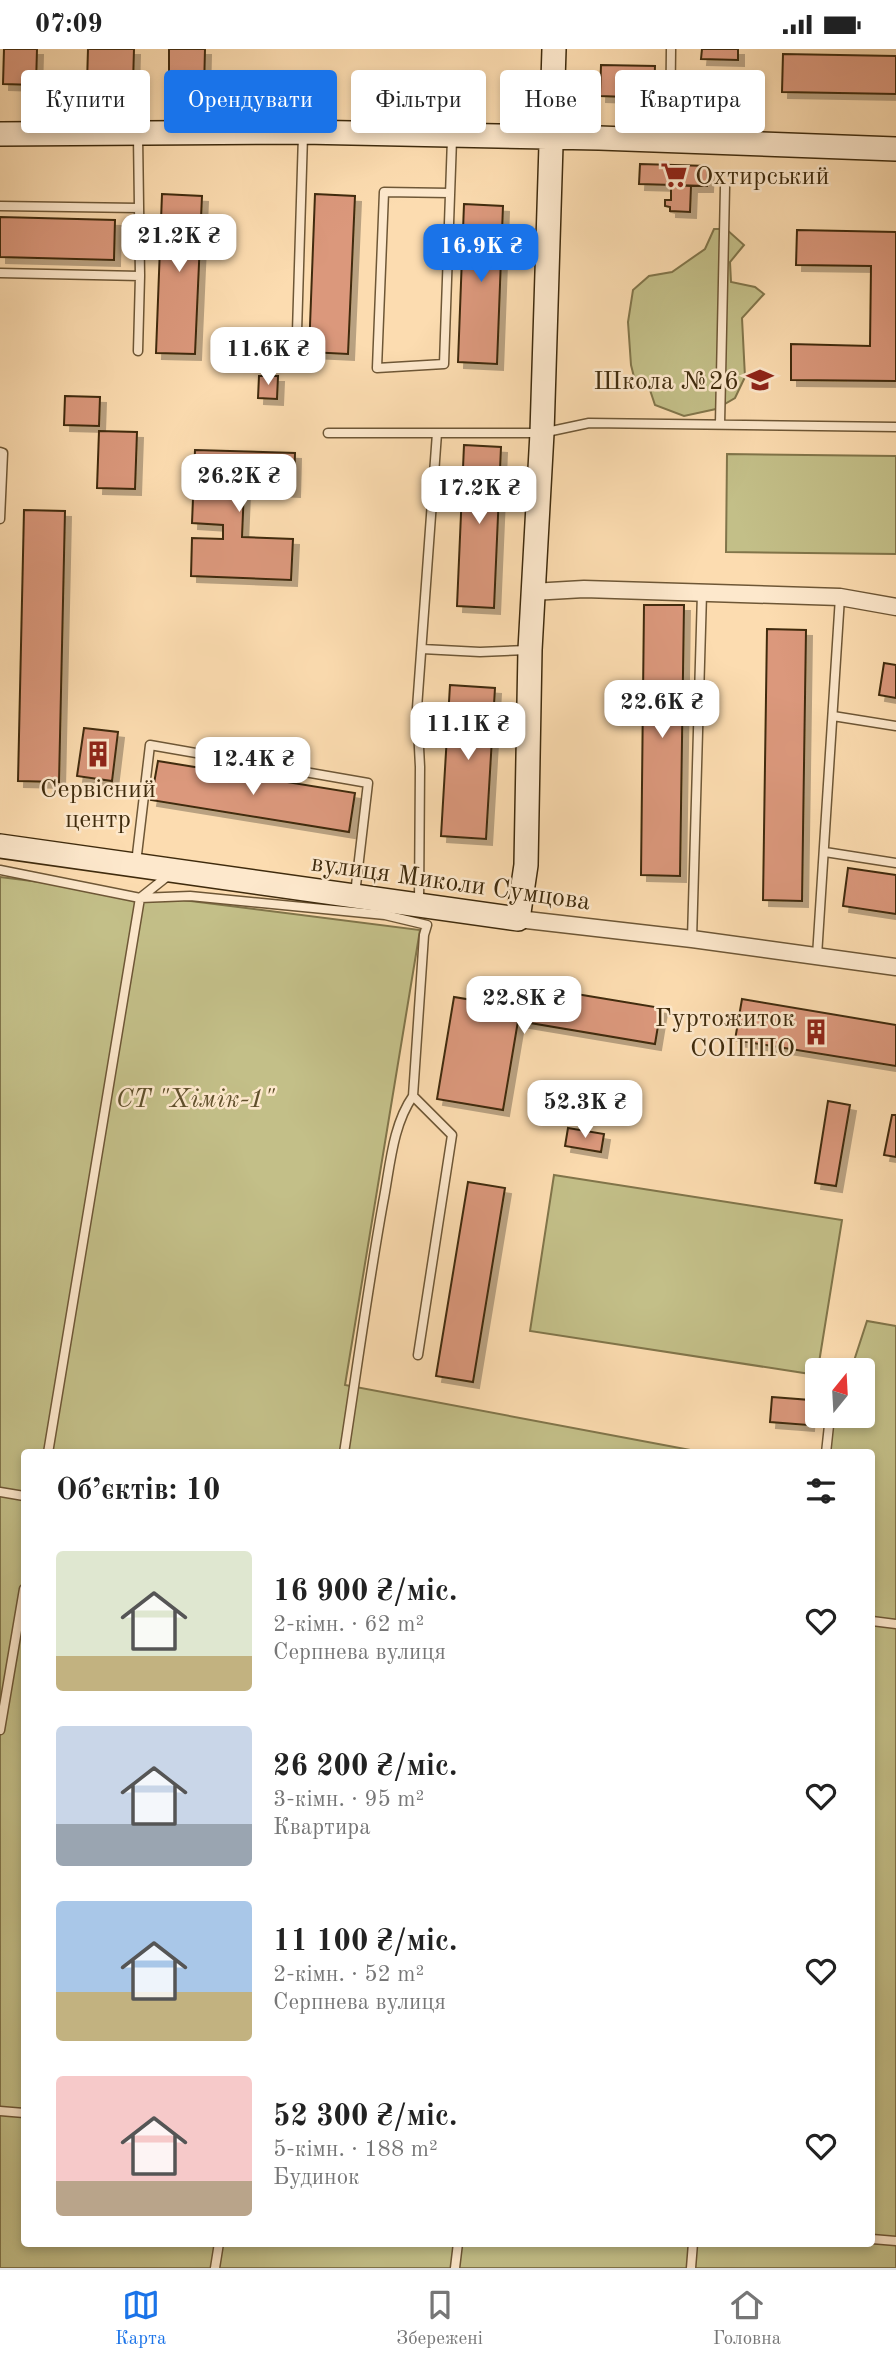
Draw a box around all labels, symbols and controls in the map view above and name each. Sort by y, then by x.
text: 07:09 [35,12,103,38]
chip: Купити [21,70,150,133]
chip: Орендувати [164,70,337,133]
chip: Фільтри [351,70,486,133]
chip: Нове [500,70,601,133]
chip: Квартира [615,70,765,133]
supermarket icon: Охтирський [659,160,689,190]
place label: Охтирський [695,164,830,190]
pin: 21.2K ₴ [114,215,244,274]
text: 21.2K ₴ [137,225,221,248]
pin: 16.9K ₴ [416,225,546,284]
text: 16.9K ₴ [439,235,523,258]
pin: 11.6K ₴ [203,327,333,387]
text: 11.6K ₴ [226,338,310,361]
school or university icon: Школа №26 [745,365,775,395]
place label: Школа №26 [593,369,739,395]
pin: 26.2K ₴ [174,455,304,514]
text: 26.2K ₴ [197,465,281,488]
pin: 17.2K ₴ [414,467,544,526]
text: 17.2K ₴ [437,477,521,500]
pin: 22.6K ₴ [597,681,727,740]
text: 22.6K ₴ [620,691,704,714]
pin: 11.1K ₴ [403,703,533,762]
text: 11.1K ₴ [426,713,510,736]
pin: 12.4K ₴ [188,737,318,797]
building icon: Сервісний центр [83,739,113,769]
text: 12.4K ₴ [211,748,295,771]
place label: Сервісний центр [40,777,156,833]
street label: вулиця Миколи Сумцова [309,851,592,915]
pin: 22.8K ₴ [459,977,589,1036]
text: 22.8K ₴ [482,987,566,1010]
place label: Гуртожиток СОІППО [655,1006,795,1062]
building icon: Гуртожиток СОІППО [801,1017,831,1047]
pin: 52.3K ₴ [520,1081,650,1140]
park label: СТ "Хімік-1" [116,1087,275,1113]
text: 52.3K ₴ [543,1091,627,1114]
north arrow [805,1358,875,1428]
map controls [805,1358,875,1428]
icon: filters [802,1472,840,1510]
text: Об’єктів: 10 [56,1476,220,1506]
text: 16 900 ₴/міс. [273,1577,457,1607]
icon: home [112,1579,196,1663]
icon: heart [802,1602,840,1640]
text: 2-кімн. · 62 m² [273,1613,424,1636]
text: Серпнева вулиця [273,1641,446,1664]
text: 26 200 ₴/міс. [273,1752,457,1782]
icon: home [112,1754,196,1838]
icon: heart [802,1777,840,1815]
text: 3-кімн. · 95 m² [273,1788,424,1811]
text: Квартира [273,1816,371,1839]
text: 11 100 ₴/міс. [273,1927,457,1957]
icon: home [112,1929,196,2013]
icon: heart [802,1952,840,1990]
text: 2-кімн. · 52 m² [273,1963,424,1986]
text: Серпнева вулиця [273,1991,446,2014]
text: 52 300 ₴/міс. [273,2102,457,2132]
icon: home [112,2104,196,2188]
icon: heart [802,2127,840,2165]
text: 5-кімн. · 188 m² [273,2138,438,2161]
text: Будинок [273,2166,360,2189]
tab: Карта [115,2286,166,2351]
tab: Збережені [396,2286,483,2351]
tab: Головна [713,2286,781,2351]

